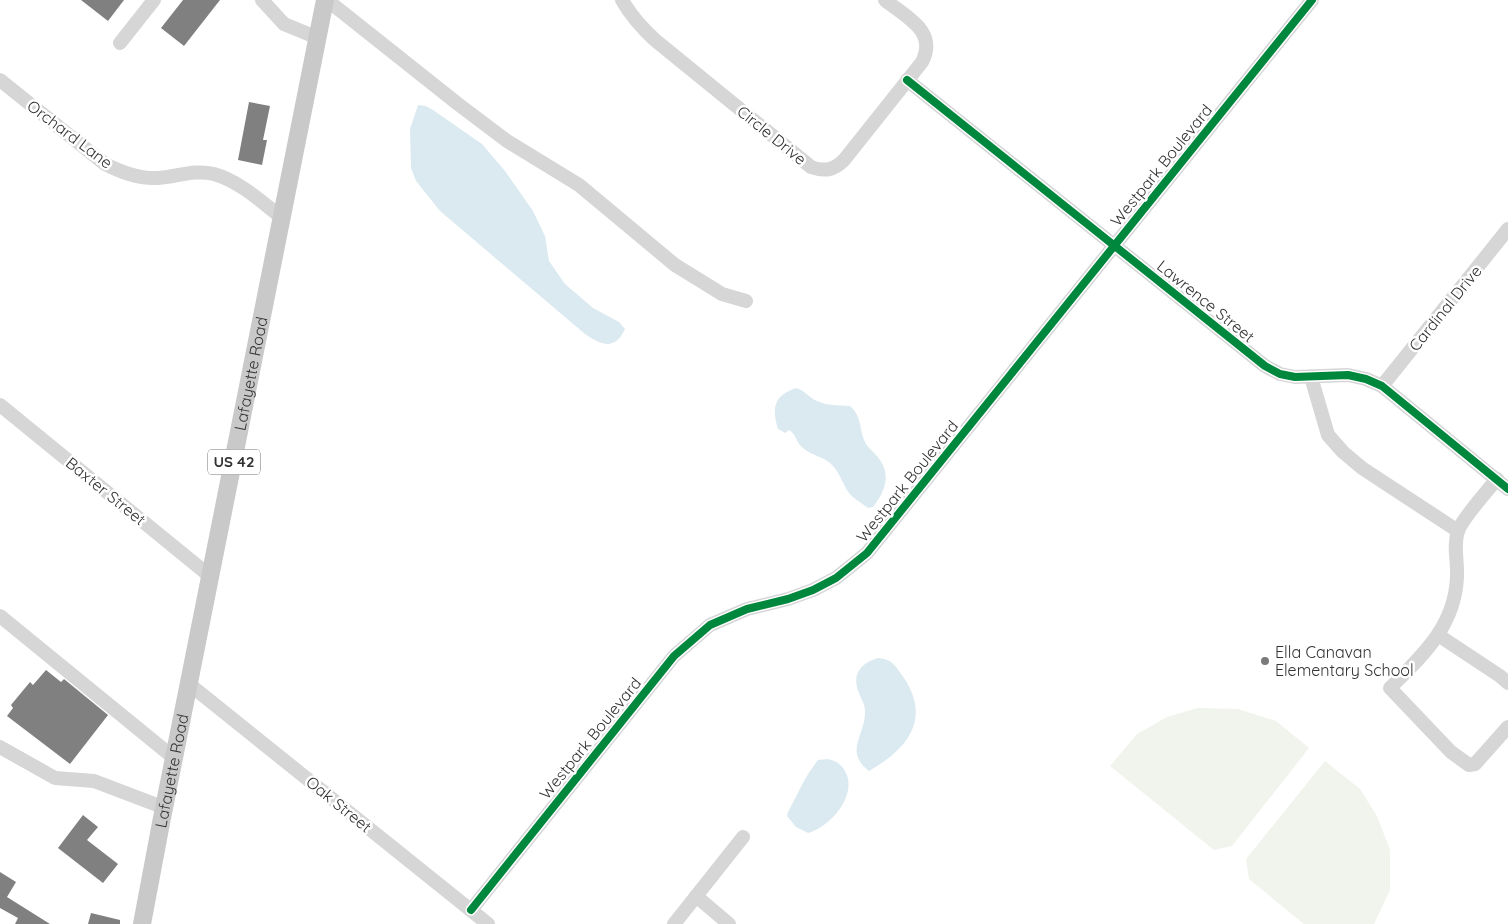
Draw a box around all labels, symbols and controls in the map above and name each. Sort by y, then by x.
street label: Orchard Lane [23,95,117,173]
street label: Westpark Boulevard [1106,100,1216,230]
street label: Circle Drive [733,101,811,169]
street label: Lawrence Street [1153,256,1259,346]
street label: Cardinal Drive [1404,261,1486,355]
street label: Lafayette Road [229,315,272,432]
street label: Westpark Boulevard [852,416,962,546]
road number: US 42 [208,450,260,474]
street label: Baxter Street [62,453,150,529]
place label: Ella Canavan Elementary School [1275,642,1414,680]
marker: Ella Canavan Elementary School [1259,655,1271,667]
street label: Westpark Boulevard [535,673,645,803]
street label: Lafayette Road [150,712,193,829]
street label: Oak Street [302,771,376,837]

